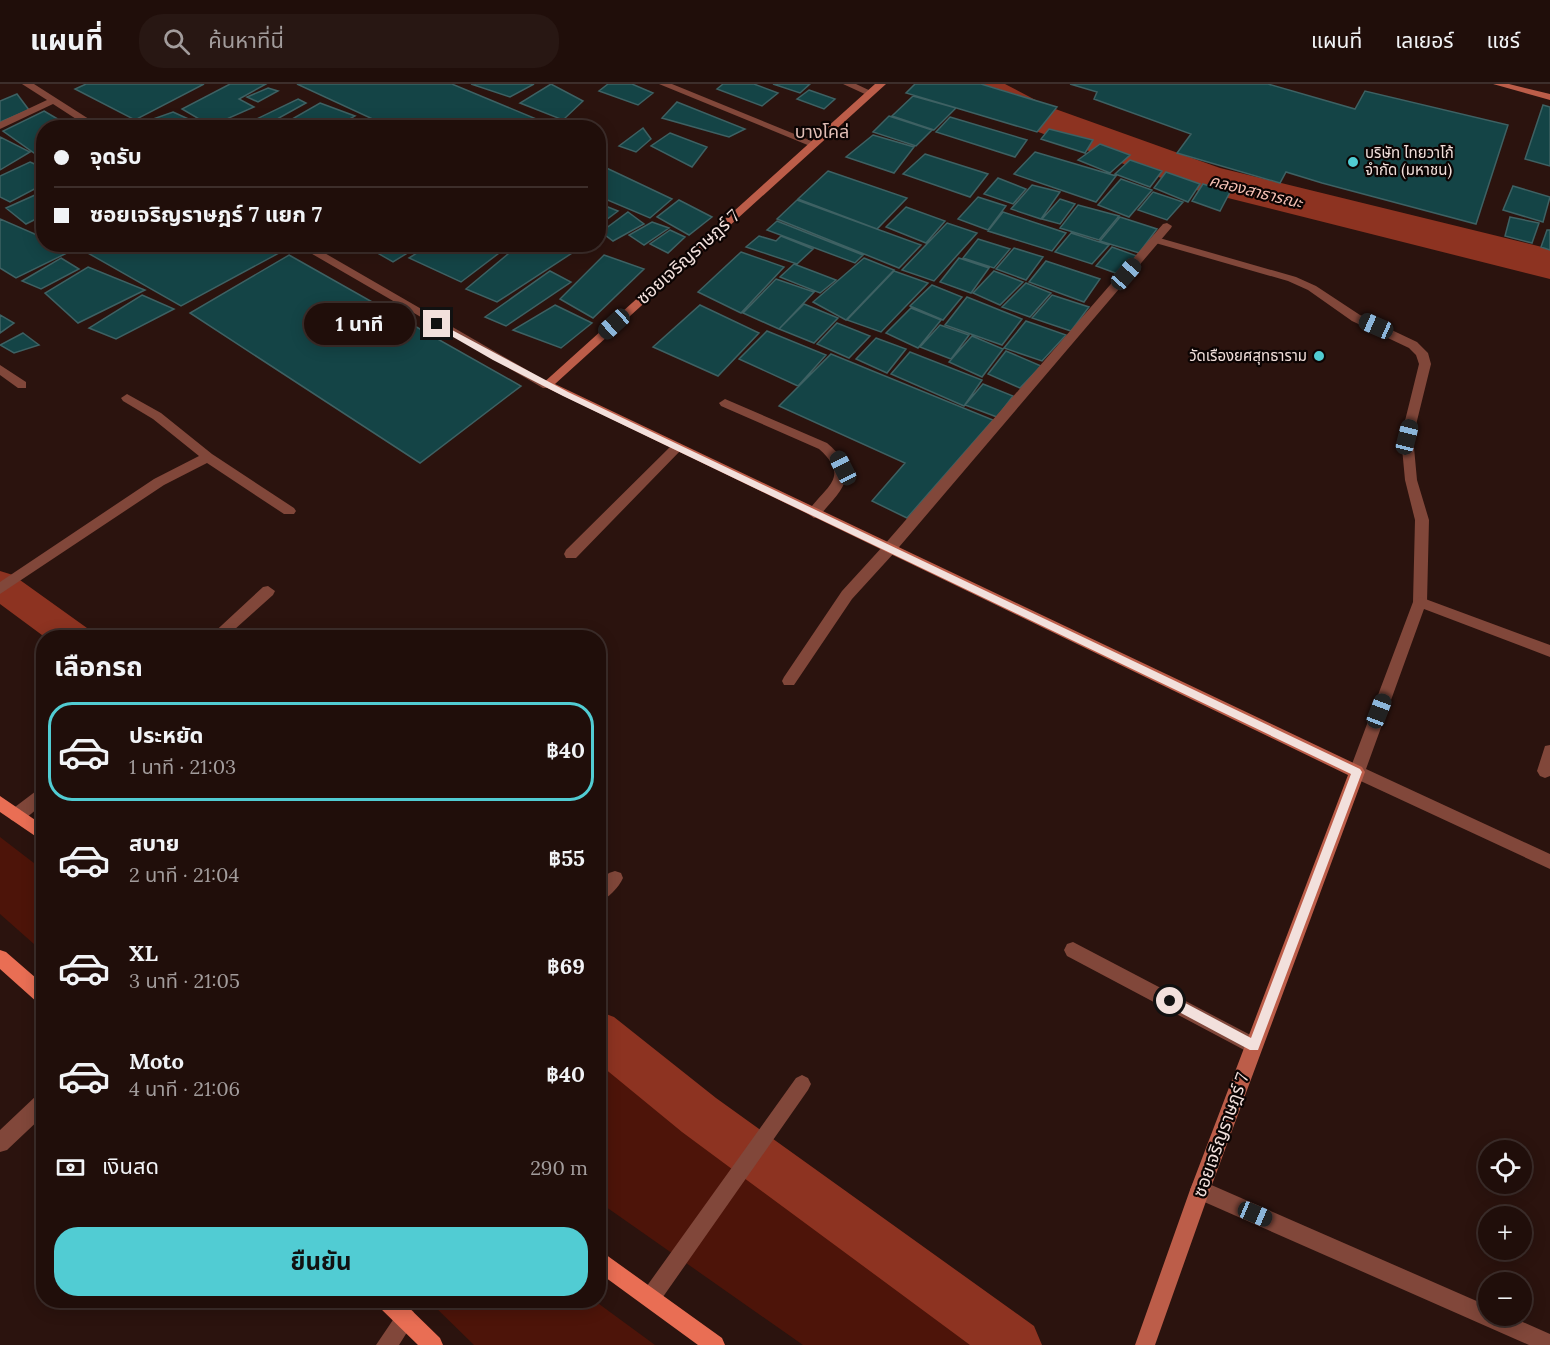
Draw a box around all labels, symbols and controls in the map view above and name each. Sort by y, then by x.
search box [139,14,559,68]
text: แผนที่ [30,22,103,58]
icon: search [160,25,193,58]
text: ค้นหาที่นี่ [208,26,284,54]
text: แผนที่ [1311,27,1362,54]
text: เลเยอร์ [1395,27,1454,54]
text: แชร์ [1487,27,1520,54]
district label: บางโคล่ [795,120,849,143]
text: จุดรับ [90,142,142,170]
place label: บริษัท ไทยวาโก้ จำกัด (มหาชน) [1365,143,1454,180]
marker: บริษัท ไทยวาโก้ จำกัด (มหาชน) [1346,155,1360,169]
water label: คลองสาธารณะ [1207,170,1306,213]
text: ซอยเจริญราษฎร์ 7 แยก 7 [90,200,322,228]
street label: ซอยเจริญราษฎร์ 7 [631,204,744,309]
car [1107,255,1145,293]
callout: 1 นาที [305,303,416,345]
car [595,305,633,343]
route end [423,310,450,337]
car [1356,310,1396,342]
text: 1 นาที [336,311,383,336]
place label: วัดเรืองยศสุทธาราม [1189,346,1307,365]
marker: วัดเรืองยศสุทธาราม [1312,349,1326,363]
car [1394,417,1420,457]
car [827,448,859,488]
text: เลือกรถ [54,649,143,683]
car [1364,691,1394,731]
text: ประหยัด [129,721,204,749]
icon: car [57,725,111,779]
text: ฿40 [546,736,585,764]
text: 1 นาที · 21:03 [129,754,236,779]
text: สบาย [129,829,179,857]
icon: car [57,833,111,887]
text: ฿55 [548,844,585,872]
text: 2 นาที · 21:04 [129,862,239,887]
text: XL [129,939,158,967]
icon: car [57,941,111,995]
text: ฿69 [547,952,585,980]
text: 3 นาที · 21:05 [129,968,240,993]
route start [1156,987,1183,1014]
text: Moto [129,1047,184,1075]
icon: car [57,1049,111,1103]
text: ฿40 [546,1060,585,1088]
street label: ซอยเจริญราษฎร์ 7 [1187,1069,1254,1200]
text: 4 นาที · 21:06 [129,1076,240,1101]
map controls [1478,1140,1532,1326]
button: locate [1478,1140,1532,1194]
icon: cash [54,1151,87,1184]
text: เงินสด [102,1152,159,1180]
text: 290 m [530,1155,588,1180]
car [1235,1199,1275,1229]
button: + [1478,1206,1532,1260]
button: ยืนยัน [54,1227,588,1296]
button: − [1478,1272,1532,1326]

